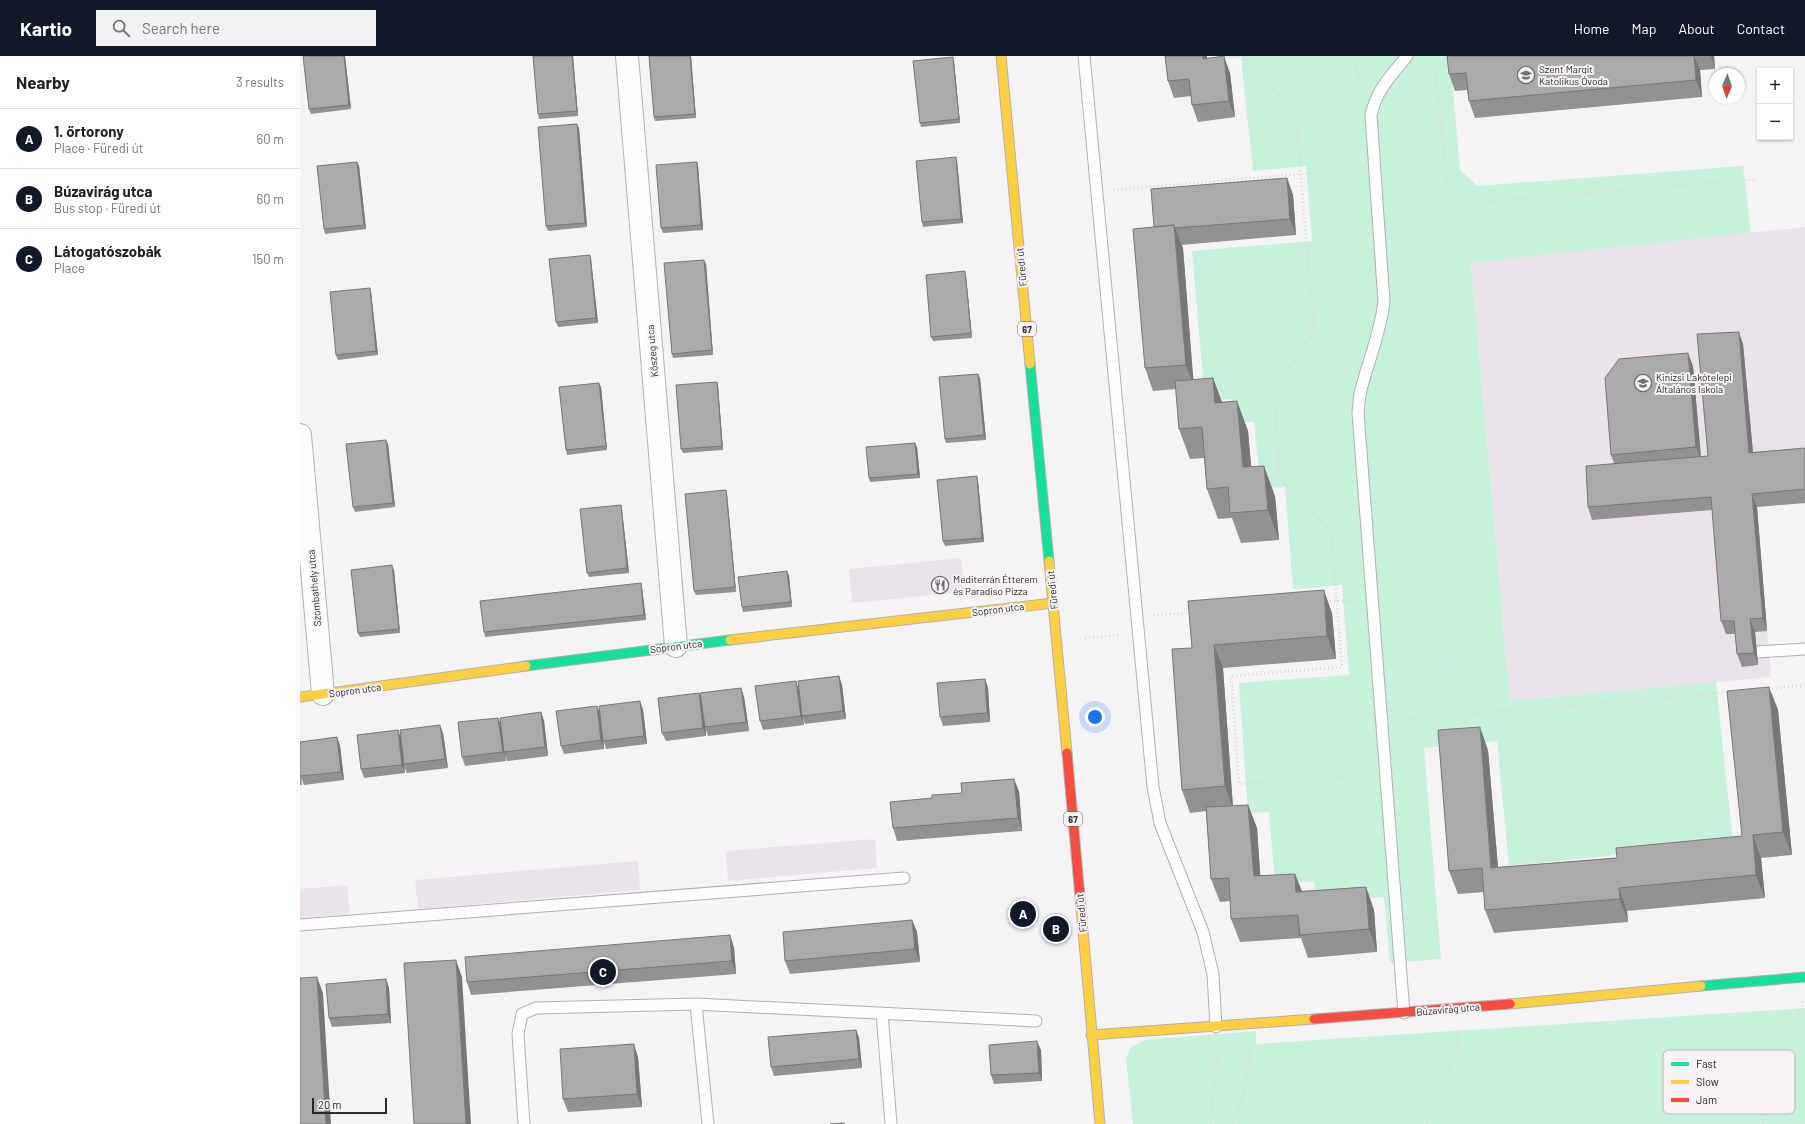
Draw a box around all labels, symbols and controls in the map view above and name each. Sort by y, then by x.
search box [96,10,376,46]
text: Kartio [20,17,72,40]
icon: search [110,17,132,39]
text: Search here [142,19,220,37]
text: Home [1574,20,1610,37]
text: Map [1632,20,1656,37]
text: About [1678,20,1715,37]
text: Contact [1737,20,1785,37]
place label: Szent Margit Katolikus Óvoda [1539,63,1608,87]
school or university icon: Szent Margit Katolikus Óvoda [1516,65,1536,85]
north arrow [1709,68,1745,104]
map controls [1757,68,1793,140]
button: + [1757,68,1793,104]
text: Nearby [16,72,70,92]
text: 3 results [236,74,284,90]
button: − [1757,104,1793,140]
text: 1. őrtorony [54,122,124,140]
text: A [25,131,33,147]
text: 60 m [257,131,284,147]
text: Place · Füredi út [54,140,143,156]
text: Búzavirág utca [54,182,152,200]
text: B [25,191,33,207]
text: 60 m [257,191,284,207]
text: Bus stop · Füredi út [54,200,161,216]
text: Látogatószobák [54,242,162,260]
street label: Füredi út [1013,247,1029,287]
text: C [25,251,33,267]
text: 150 m [252,251,284,267]
text: Place [54,260,85,276]
road number: 67 [1018,322,1036,336]
street label: Kőszeg utca [644,324,660,378]
place label: Kinizsi Lakótelepi Általános Iskola [1656,371,1732,395]
school or university icon: Kinizsi Lakótelepi Általános Iskola [1633,373,1653,393]
street label: Szombathely utca [305,549,323,627]
street label: Füredi út [1044,570,1060,610]
place label: Mediterrán Étterem és Paradiso Pizza [953,573,1038,597]
restaurant icon: Mediterrán Étterem és Paradiso Pizza [930,575,950,595]
street label: Sopron utca [971,600,1025,618]
street label: Sopron utca [649,637,703,655]
street label: Sopron utca [328,680,382,700]
your location [1085,707,1105,727]
road number: 67 [1064,812,1082,826]
street label: Füredi út [1073,893,1089,933]
pin: A [1010,899,1036,929]
pin: B [1043,914,1069,944]
pin: C [590,957,616,987]
street label: Búzavirág utca [1416,1000,1480,1018]
legend [1663,1050,1795,1114]
text: Fast [1696,1057,1717,1070]
text: Slow [1696,1075,1719,1088]
text: Jam [1696,1093,1717,1106]
scale bar [312,1096,387,1115]
text: 20 m [318,1098,341,1111]

